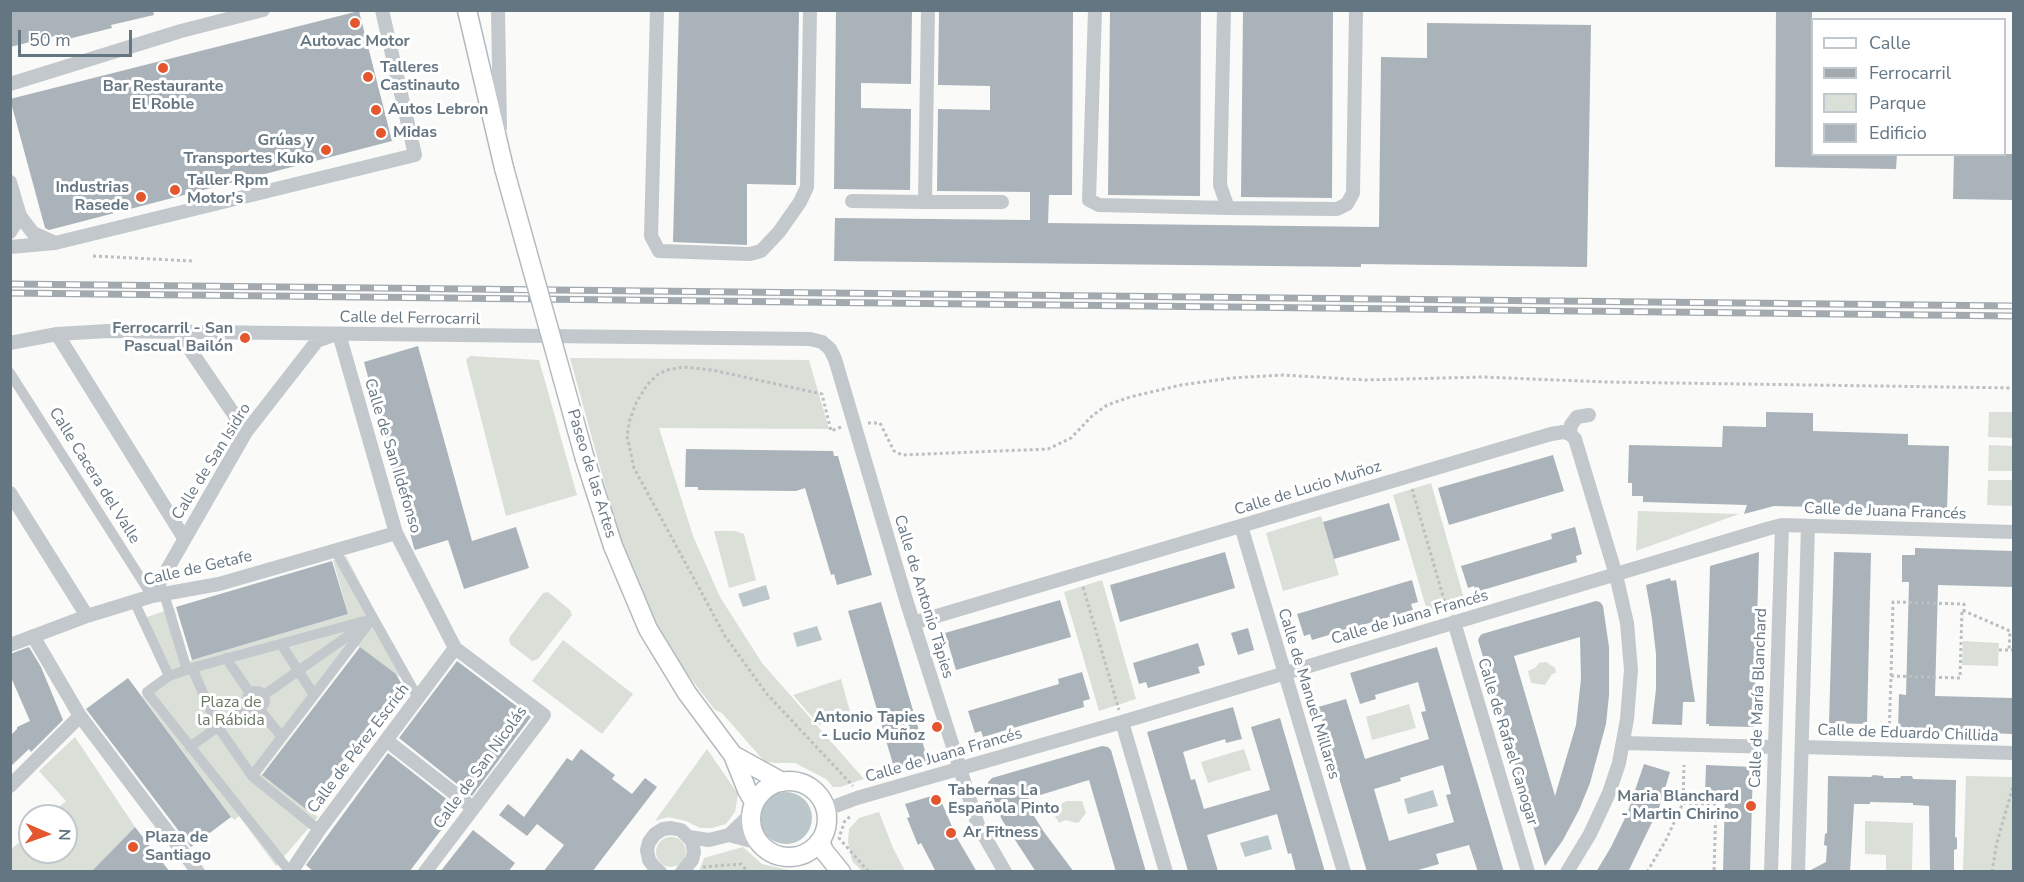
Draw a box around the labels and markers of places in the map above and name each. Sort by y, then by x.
marker: Autovac Motor [348,16,362,30]
place label: Autovac Motor [300,32,410,52]
place label: Talleres Castinauto [380,58,460,96]
marker: Bar Restaurante El Roble [156,61,170,75]
marker: Talleres Castinauto [361,70,375,84]
place label: Bar Restaurante El Roble [103,77,223,115]
place label: Autos Lebron [388,100,488,120]
marker: Autos Lebron [369,103,383,117]
place label: Midas [393,123,437,143]
marker: Midas [374,126,388,140]
place label: Grúas y Transportes Kuko [183,131,314,169]
marker: Grúas y Transportes Kuko [319,143,333,157]
place label: Taller Rpm Motor's [187,171,268,209]
place label: Industrias Rasede [55,178,129,216]
marker: Taller Rpm Motor's [168,183,182,197]
marker: Industrias Rasede [134,190,148,204]
place label: Ferrocarril - San Pascual Bailón [112,319,233,357]
marker: Ferrocarril - San Pascual Bailón [238,331,252,345]
place label: Antonio Tapies - Lucio Muñoz [814,708,925,746]
marker: Antonio Tapies - Lucio Muñoz [930,720,944,734]
place label: Tabernas La Española Pinto [948,781,1060,819]
place label: Maria Blanchard - Martin Chirino [1617,787,1739,825]
marker: Tabernas La Española Pinto [929,793,943,807]
marker: Maria Blanchard - Martin Chirino [1744,799,1758,813]
place label: Ar Fitness [963,823,1038,843]
marker: Ar Fitness [944,826,958,840]
place label: Plaza de Santiago [145,828,211,866]
marker: Plaza de Santiago [126,840,140,854]

